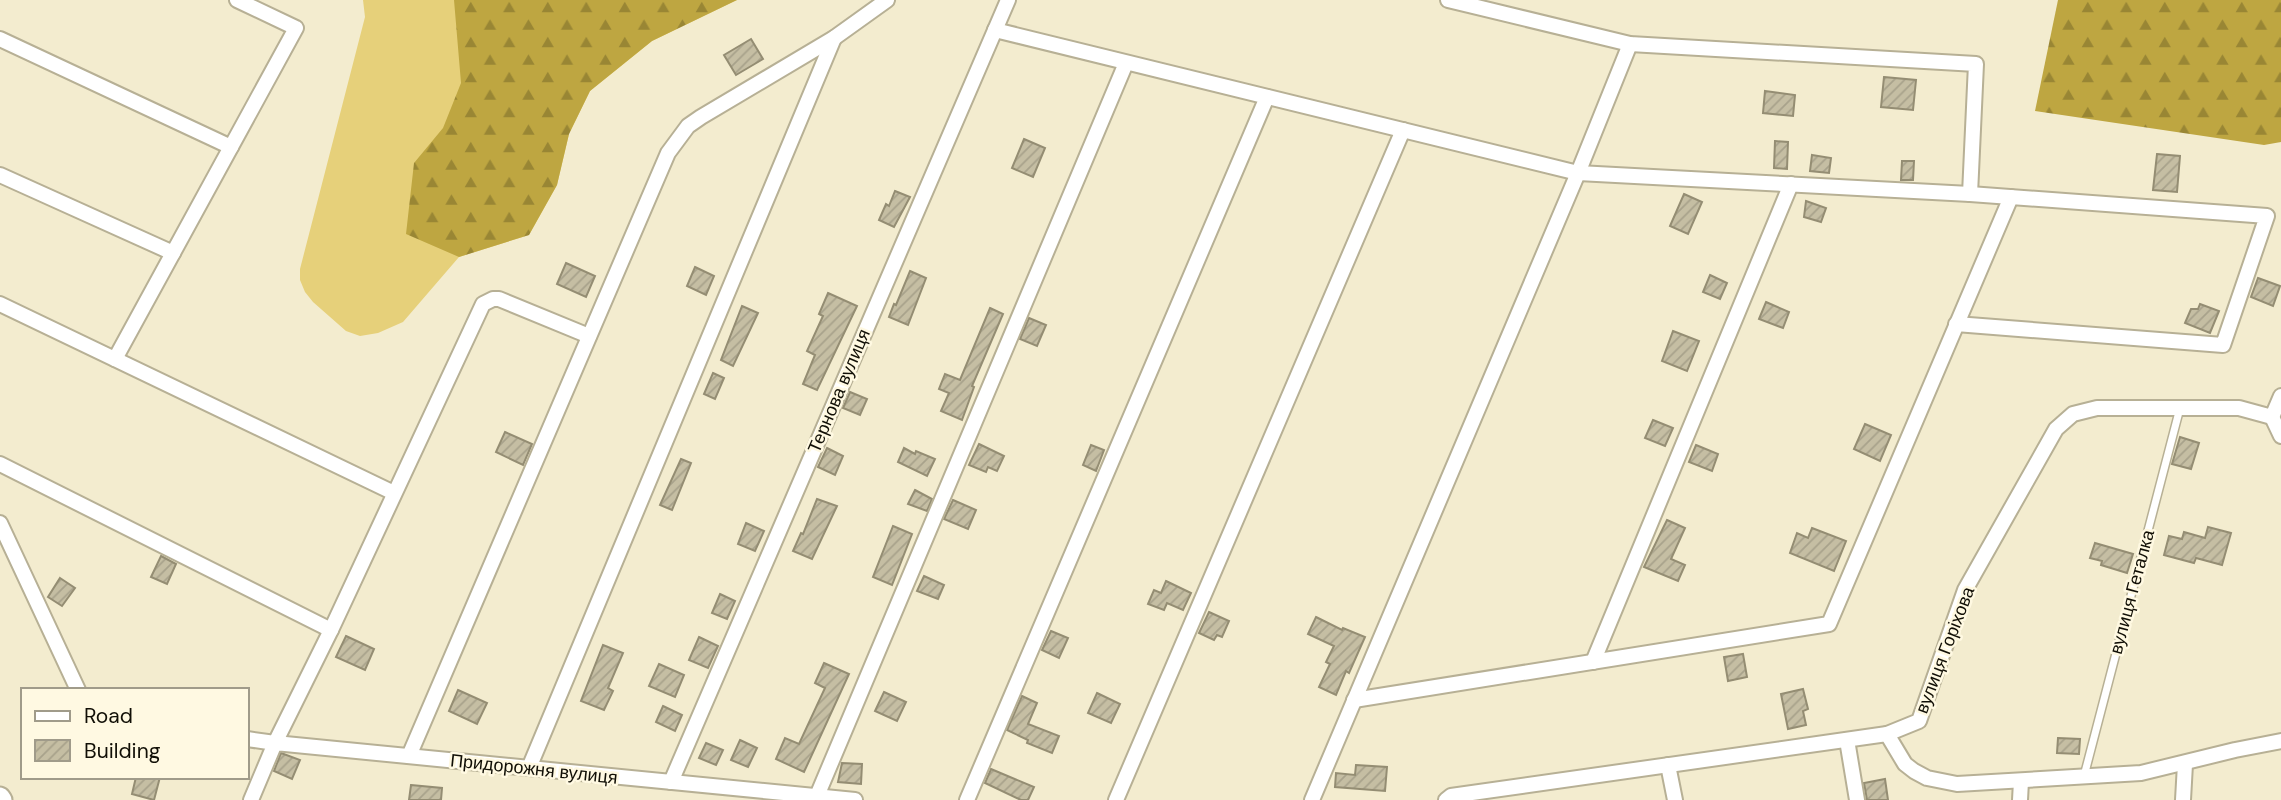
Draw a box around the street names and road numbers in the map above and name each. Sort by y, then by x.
street label: Тернова вулиця [802,325,876,457]
street label: вулиця Геталка [2104,526,2160,657]
street label: вулиця Горіхова [1910,582,1981,717]
street label: Придорожня вулиця [449,748,619,790]

